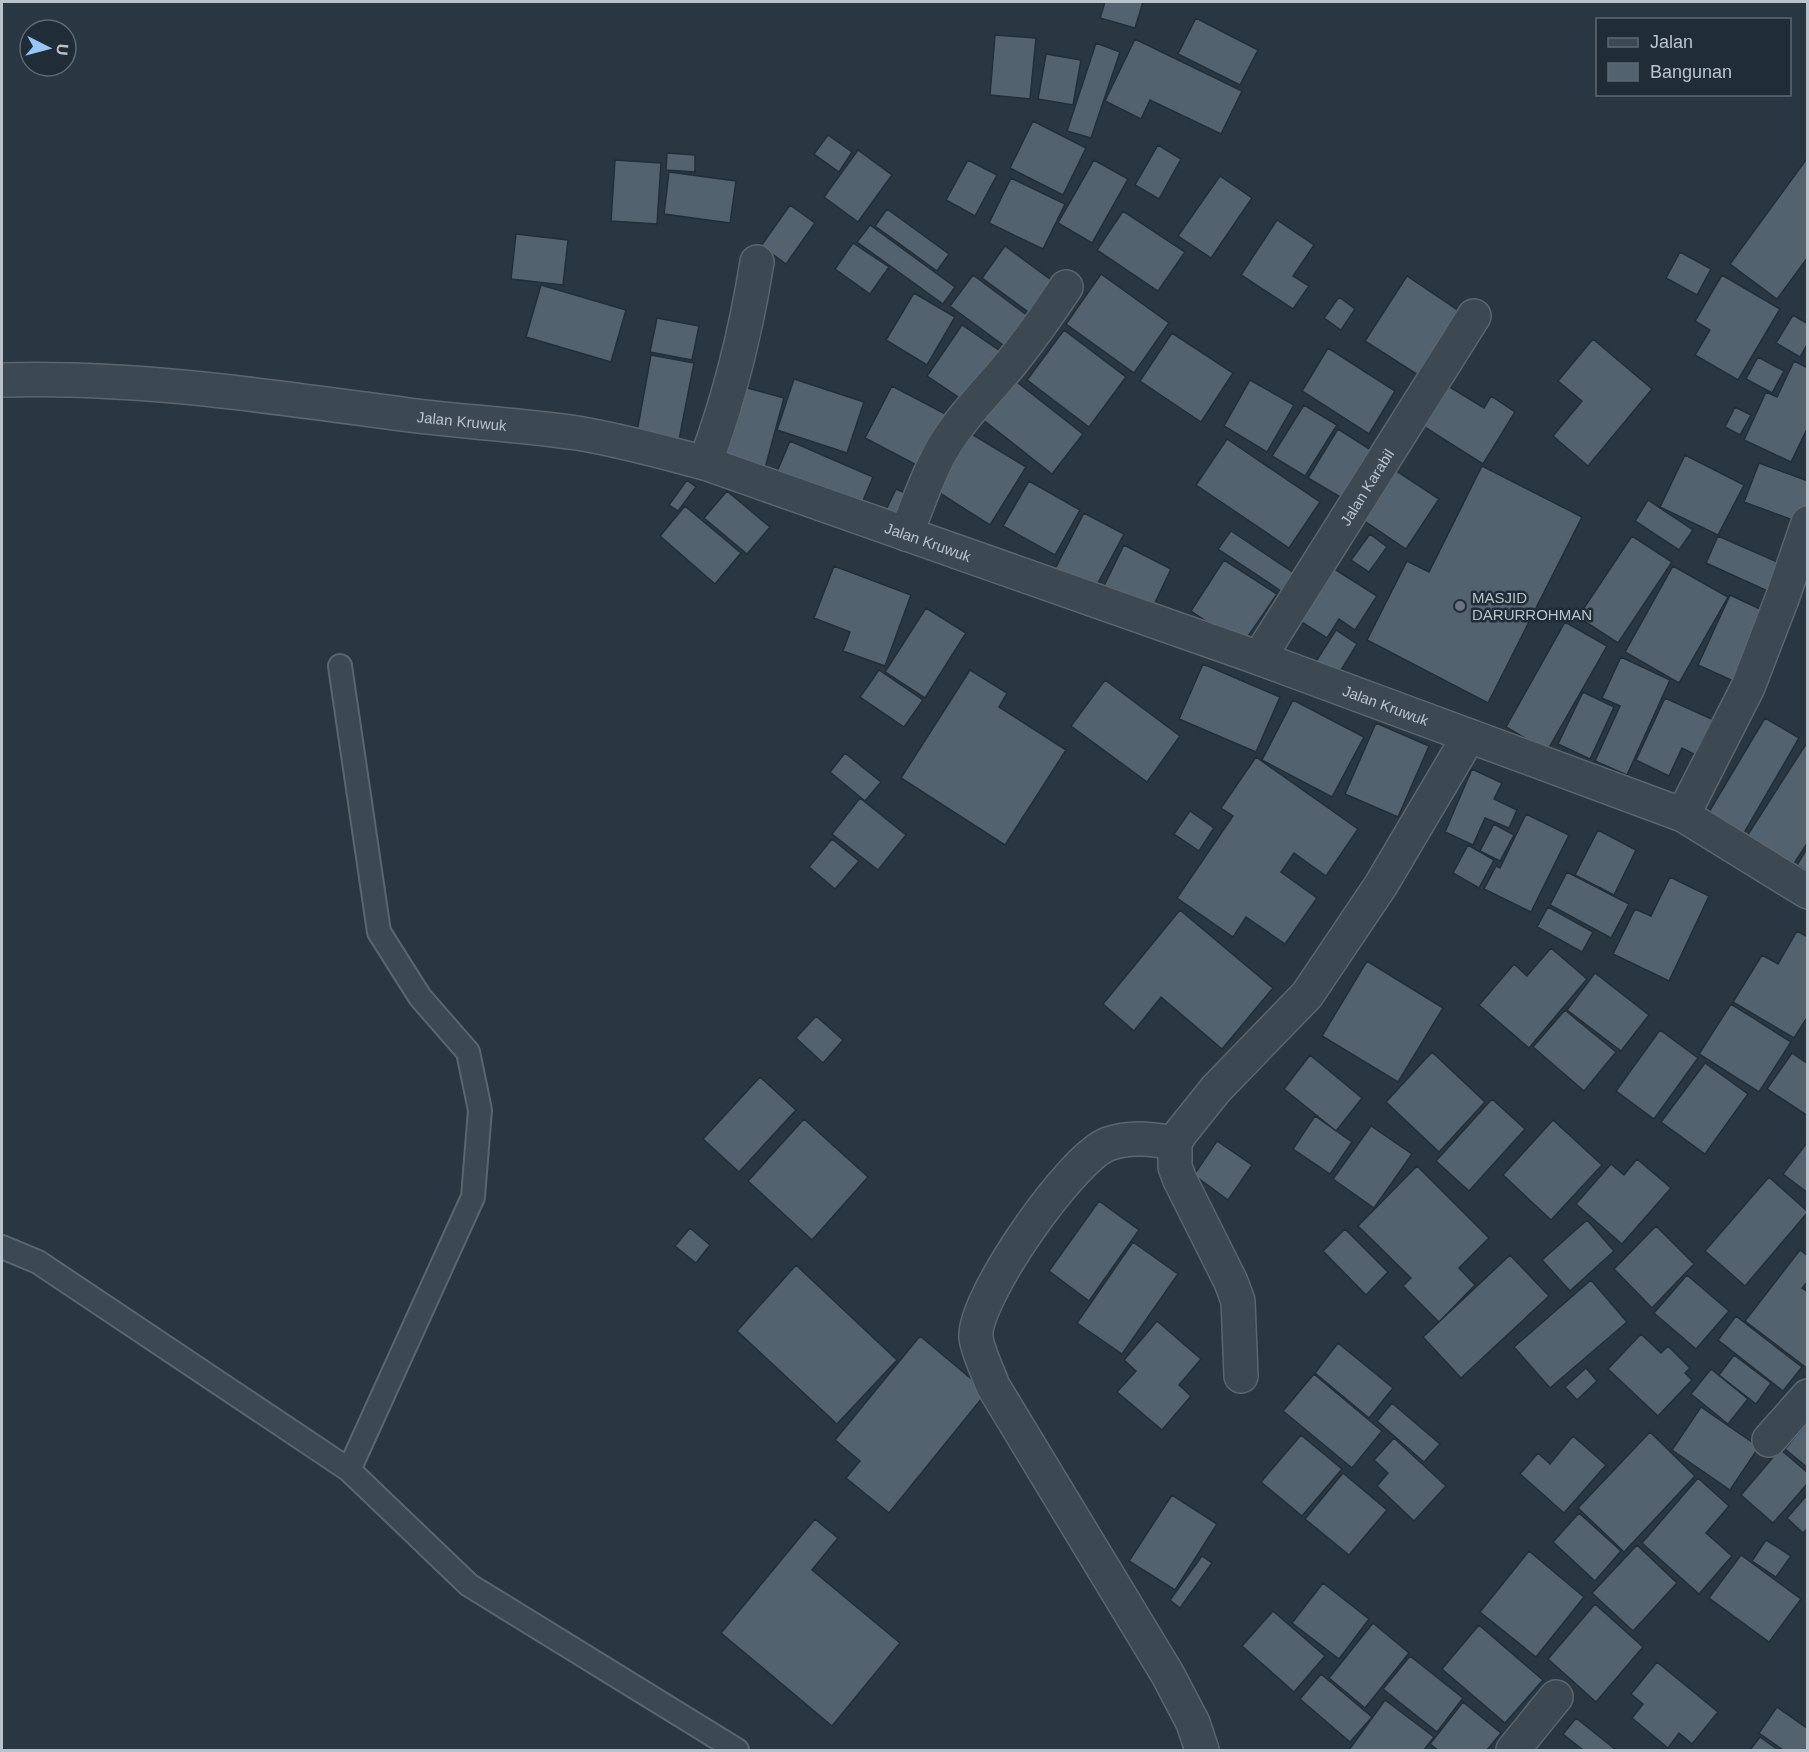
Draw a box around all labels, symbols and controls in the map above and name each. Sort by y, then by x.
north arrow [18,18,78,78]
legend [1596,18,1791,96]
text: Jalan [1650,32,1693,52]
text: U [53,43,71,56]
text: Bangunan [1650,62,1732,82]
street label: Jalan Kruwuk [416,408,508,433]
street label: Jalan Karabil [1336,446,1397,528]
street label: Jalan Kruwuk [883,519,974,565]
place label: MASJID DARURROHMAN [1472,589,1592,623]
marker: MASJID DARURROHMAN [1453,599,1467,613]
street label: Jalan Kruwuk [1341,681,1431,729]

